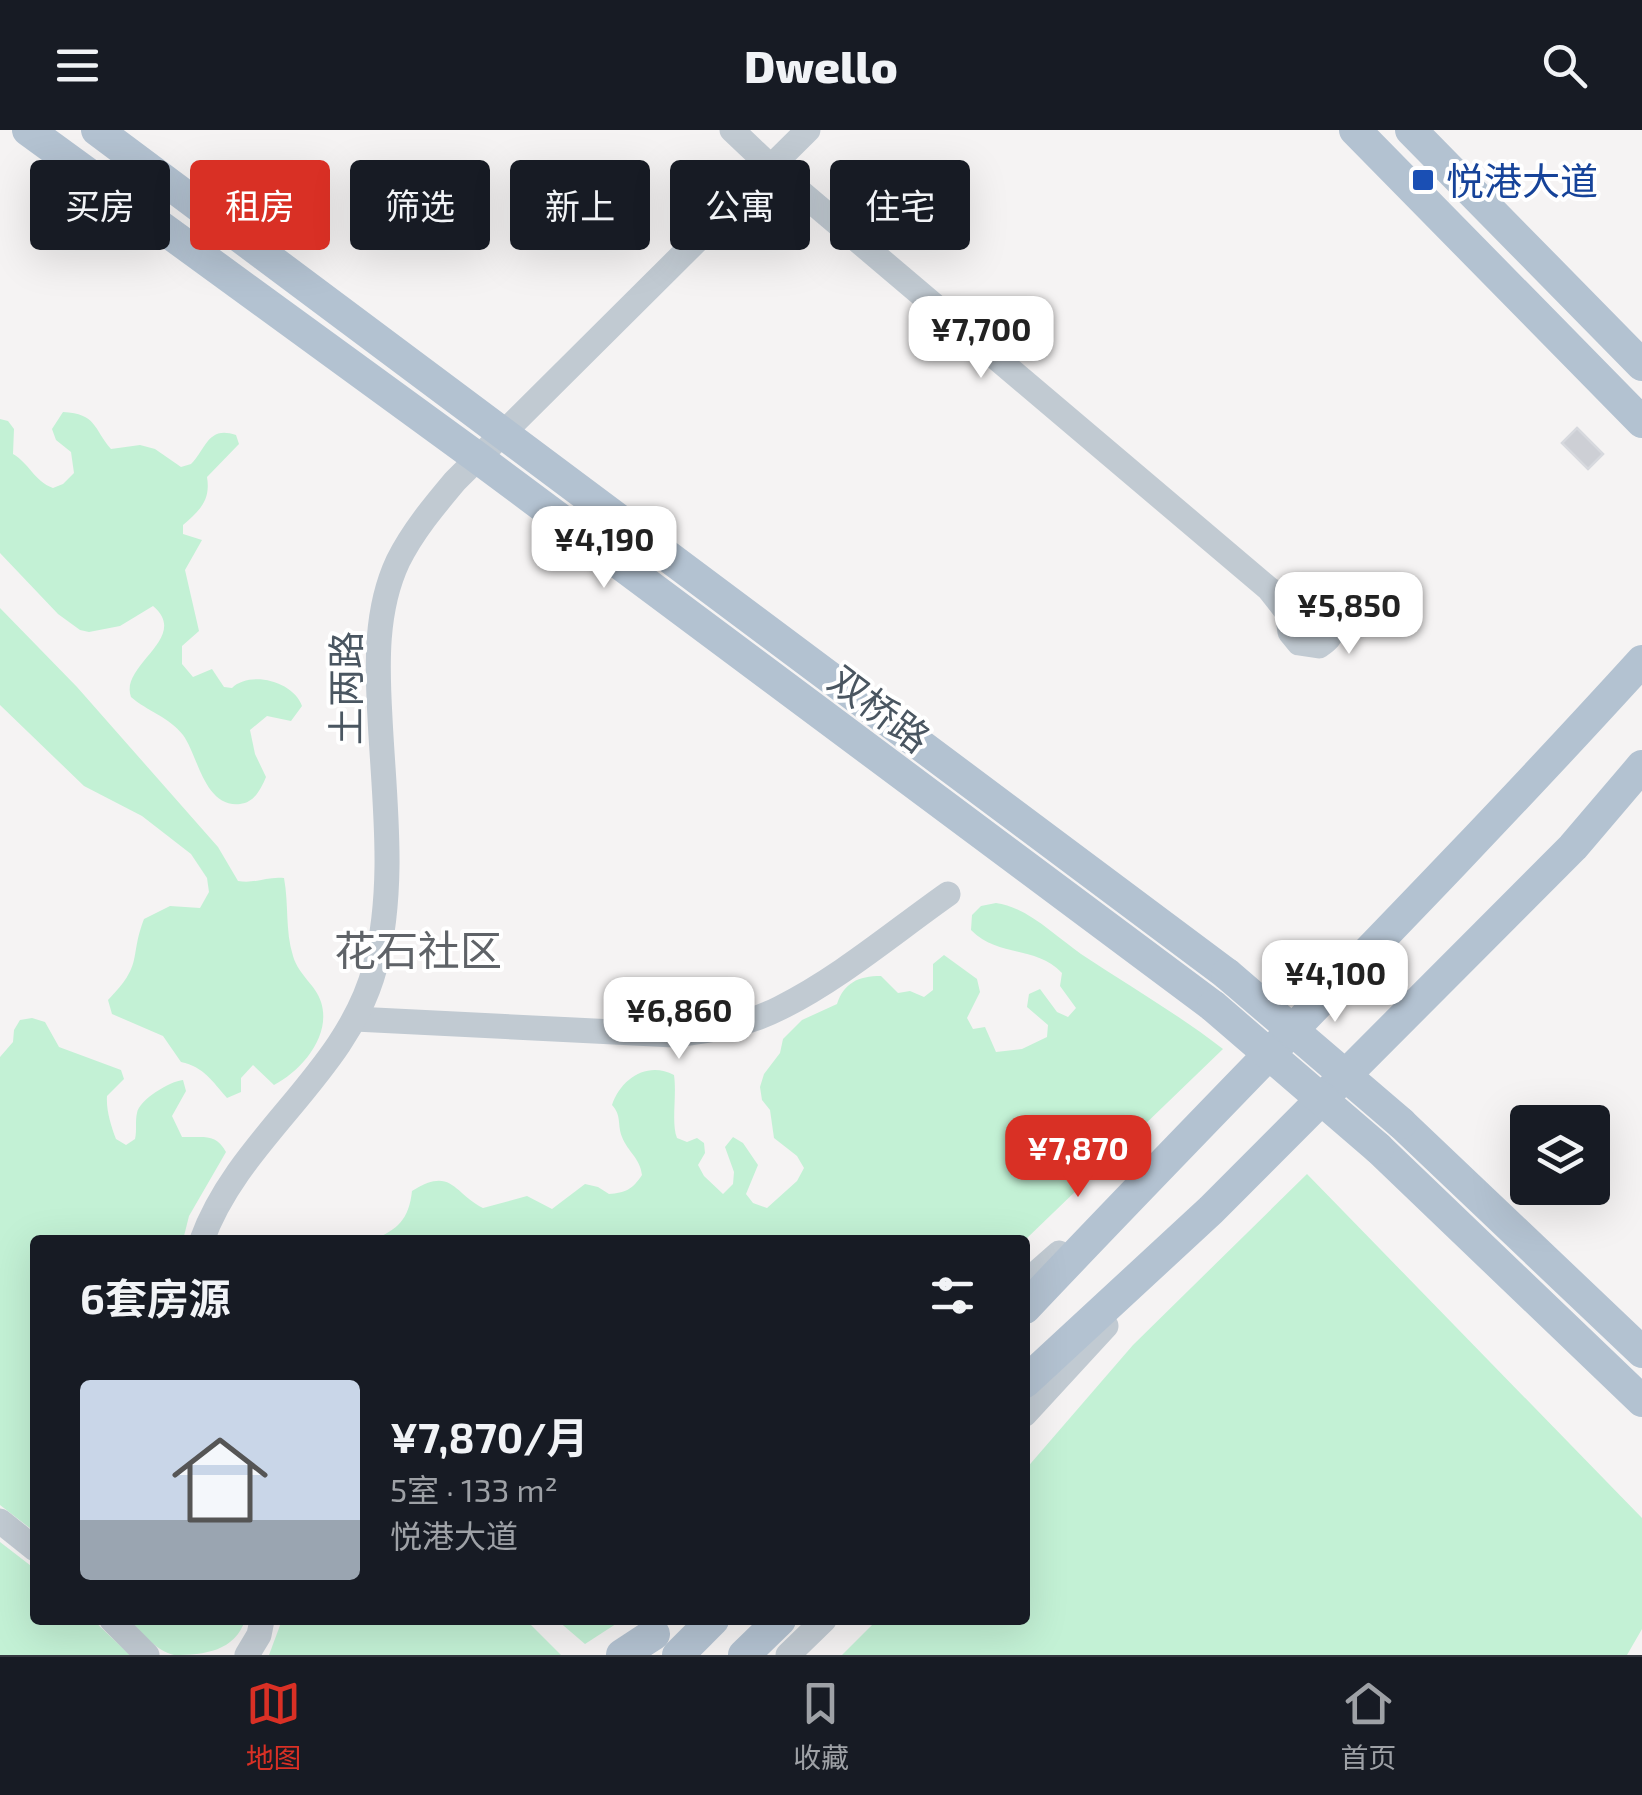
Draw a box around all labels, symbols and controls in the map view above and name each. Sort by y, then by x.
icon: menu [50,38,105,93]
text: Dwello [744,38,898,92]
icon: search [1537,38,1592,93]
place label: 悦港大道 [1446,157,1598,203]
chip: 买房 [30,160,170,250]
chip: 租房 [190,160,330,250]
chip: 筛选 [350,160,490,250]
chip: 新上 [510,160,650,250]
chip: 公寓 [670,160,810,250]
chip: 住宅 [830,160,970,250]
marker: 悦港大道 [1410,167,1436,193]
pin: ¥7,700 [900,296,1062,381]
text: ¥7,700 [931,309,1031,347]
pin: ¥4,190 [523,506,685,591]
text: ¥4,190 [554,519,654,557]
pin: ¥5,850 [1268,572,1430,657]
text: ¥5,850 [1297,585,1401,623]
street label: 土两路 [322,631,368,745]
street label: 双桥路 [821,655,939,761]
district label: 花石社区 [334,924,502,974]
pin: ¥4,100 [1254,940,1416,1025]
text: ¥4,100 [1284,953,1386,991]
pin: ¥6,860 [598,977,760,1062]
text: ¥6,860 [626,990,732,1028]
map controls [1510,1105,1610,1205]
button: layers [1510,1105,1610,1205]
pin: ¥7,870 [997,1115,1159,1200]
text: ¥7,870 [1027,1128,1129,1166]
icon: filters [925,1268,980,1323]
text: 6套房源 [80,1272,231,1322]
text: ¥7,870/月 [390,1411,589,1461]
icon: home [160,1420,280,1540]
text: 5室 · 133 m² [390,1470,558,1508]
text: 悦港大道 [390,1516,518,1554]
tab: 地图 [246,1676,302,1776]
tab: 收藏 [793,1676,849,1776]
tab: 首页 [1340,1676,1396,1776]

